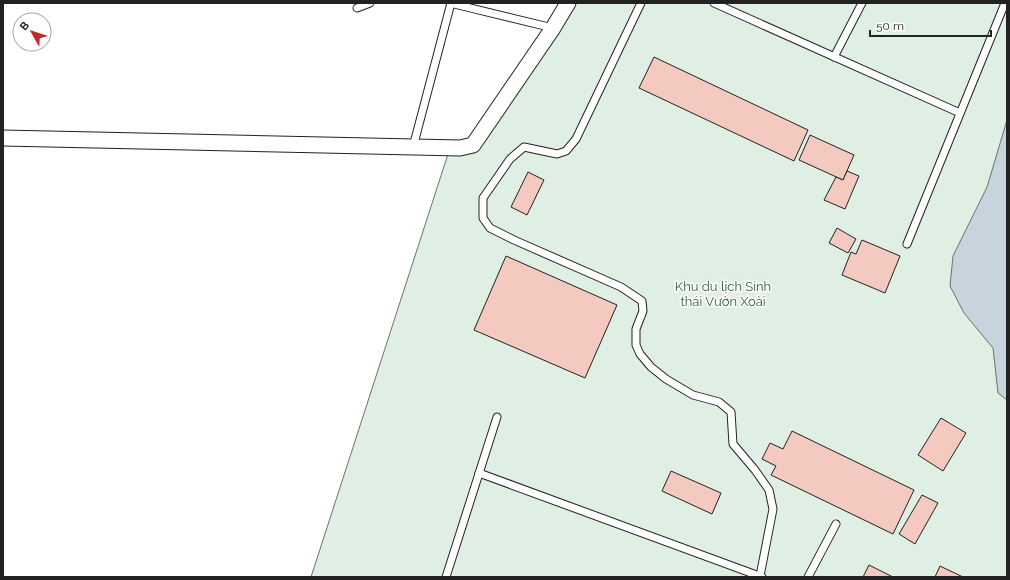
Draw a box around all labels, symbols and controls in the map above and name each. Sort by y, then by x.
north arrow [12,12,52,52]
scale bar [870,12,991,38]
text: B [17,19,32,33]
text: 50 m [876,19,904,33]
park label: Khu du lịch Sinh thái Vườn Xoài [675,279,771,309]

